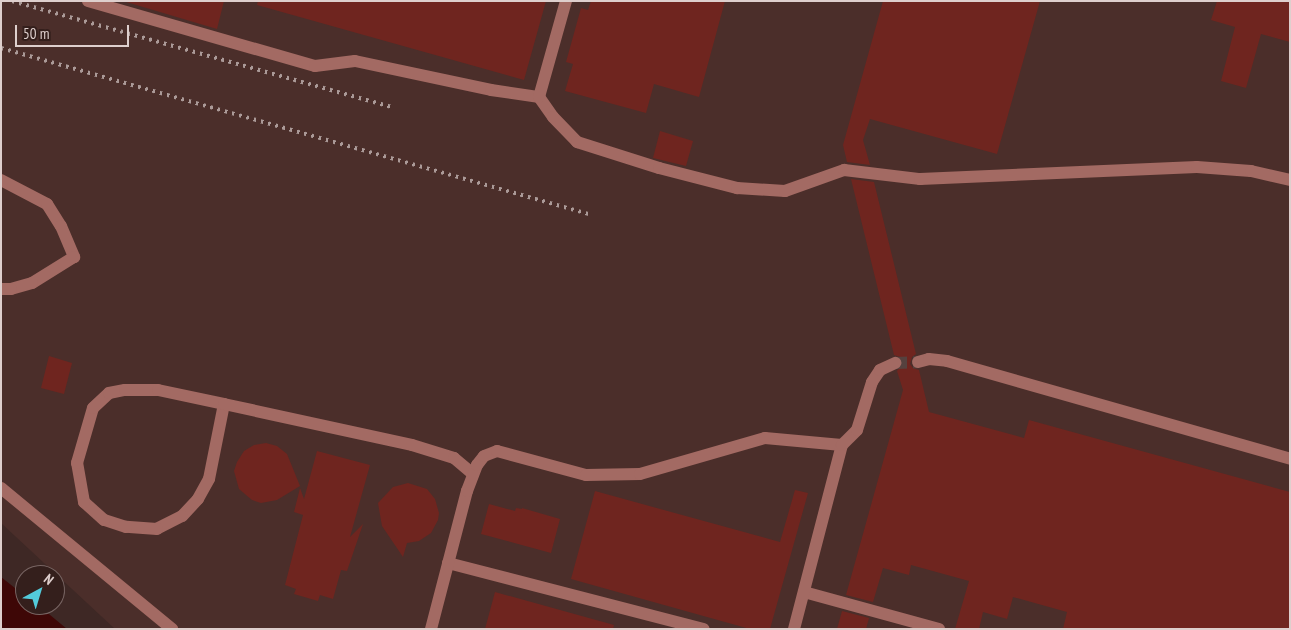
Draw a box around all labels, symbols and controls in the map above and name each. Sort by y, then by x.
scale bar [18,15,131,47]
text: 50 m [23,24,49,43]
north arrow [15,565,65,615]
text: N [40,570,57,588]

